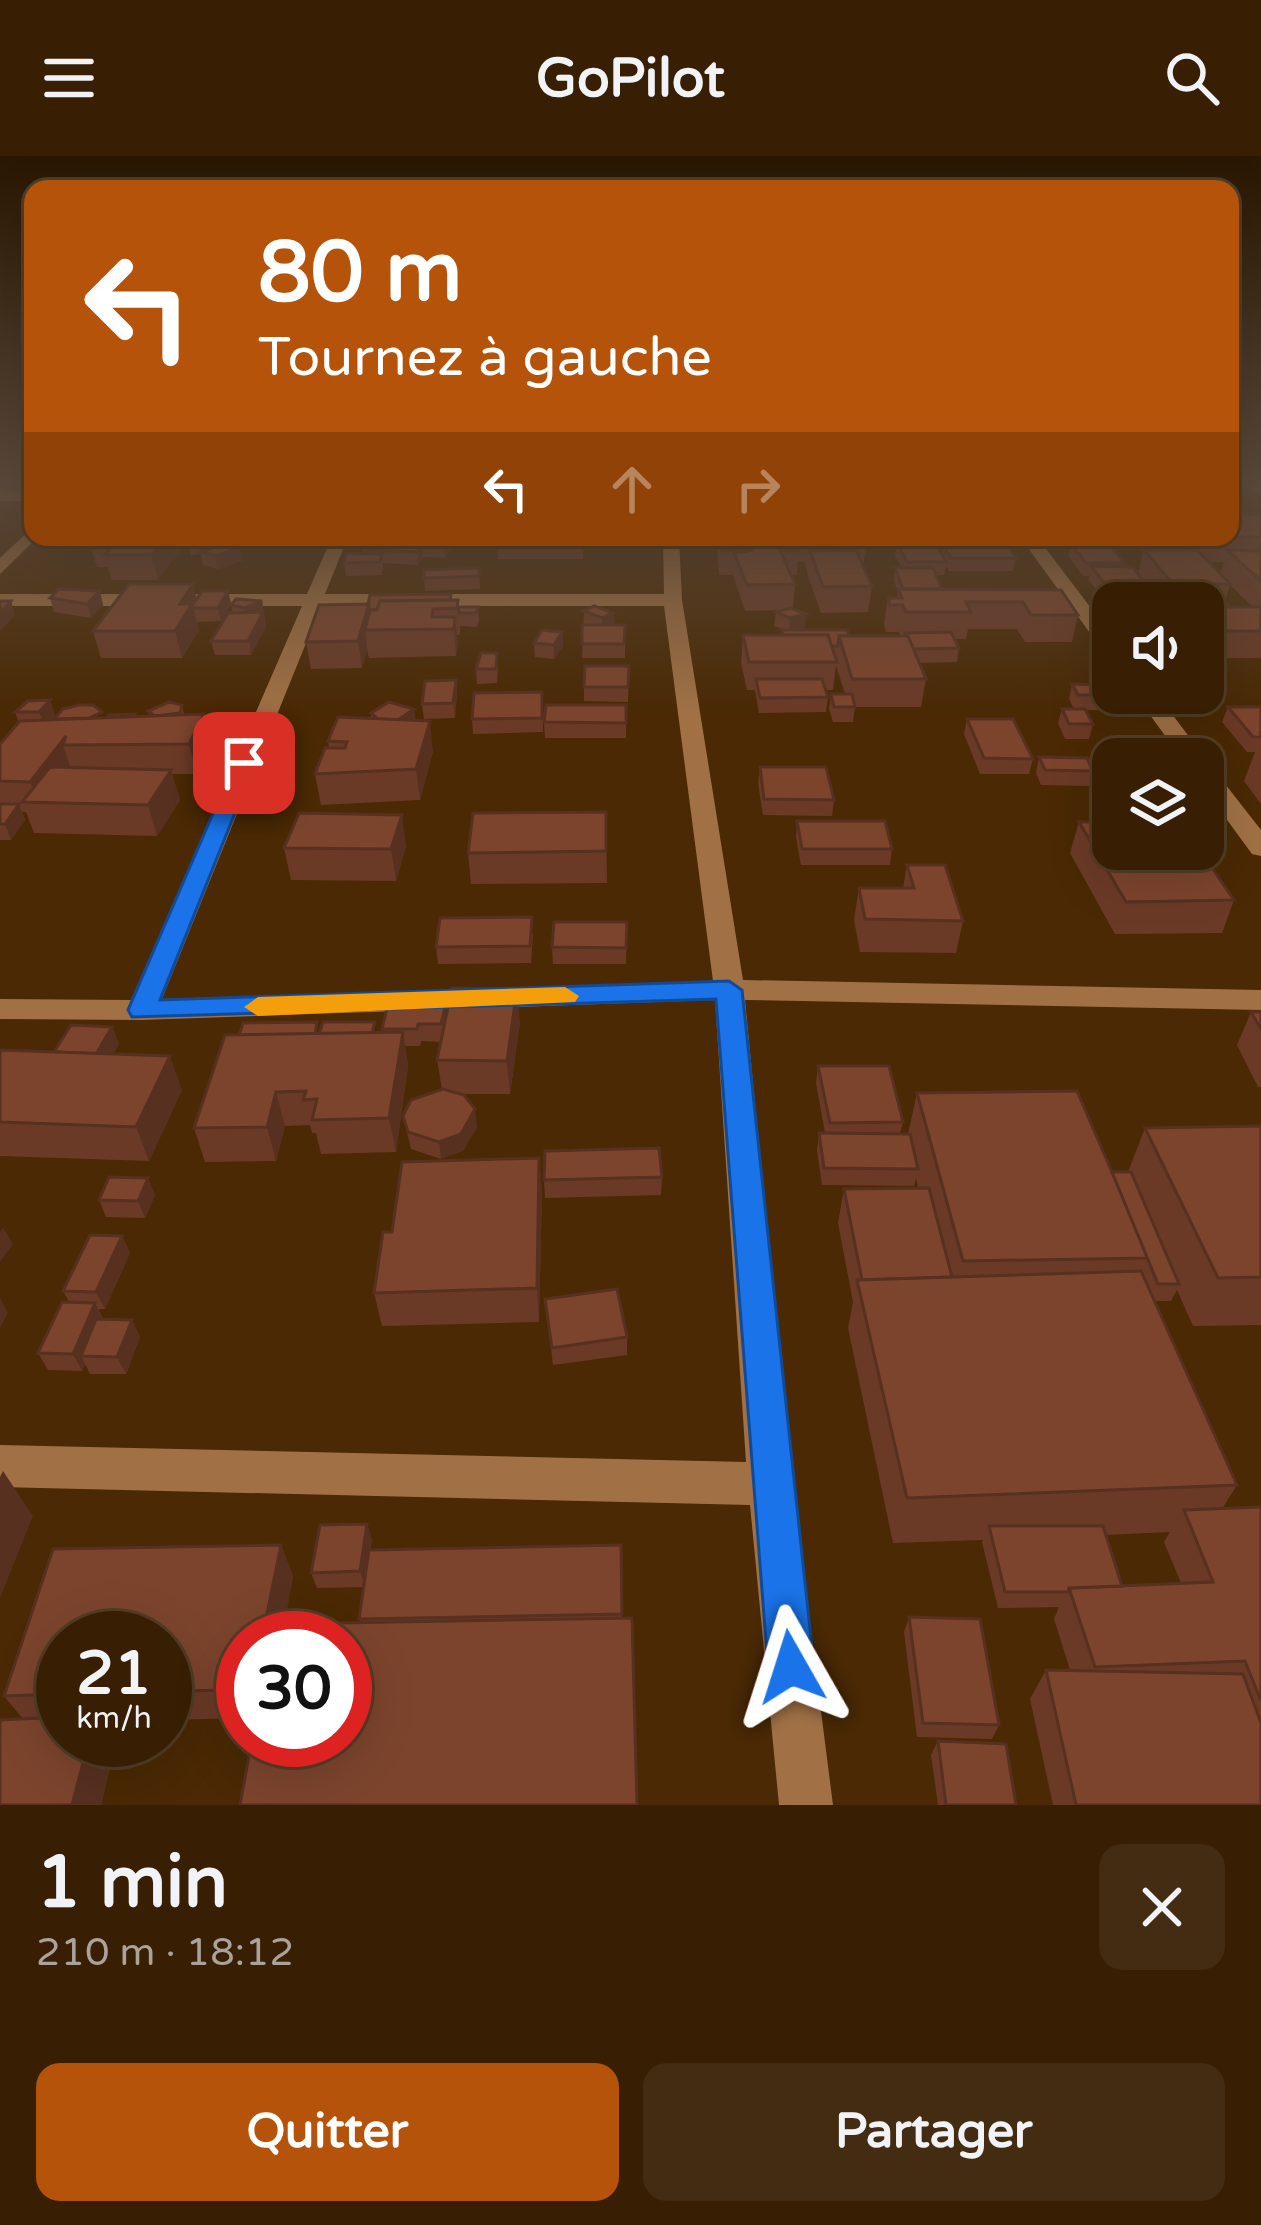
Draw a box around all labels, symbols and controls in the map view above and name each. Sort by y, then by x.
icon: menu [36,45,102,111]
icon: search [1159,45,1225,111]
text: GoPilot [536,46,725,111]
text: 80 m [258,223,462,324]
icon: left [60,228,216,384]
text: Tournez à gauche [258,325,712,390]
icon: left [473,456,539,522]
icon: ahead [599,456,665,522]
icon: right [725,456,791,522]
map controls [1092,582,1224,870]
button: sound [1092,582,1224,714]
pin [193,712,295,814]
icon: arrive [211,730,277,796]
button: layers [1092,738,1224,870]
position arrow [728,1604,854,1730]
speed limit sign: 30 [216,1611,372,1767]
text: 21 [76,1638,152,1710]
text: km/h [76,1700,152,1737]
text: 1 min [36,1840,228,1927]
button: close [1099,1844,1225,1970]
text: 210 m · 18:12 [36,1929,294,1976]
button: Quitter [36,2063,619,2201]
button: Partager [643,2063,1225,2201]

